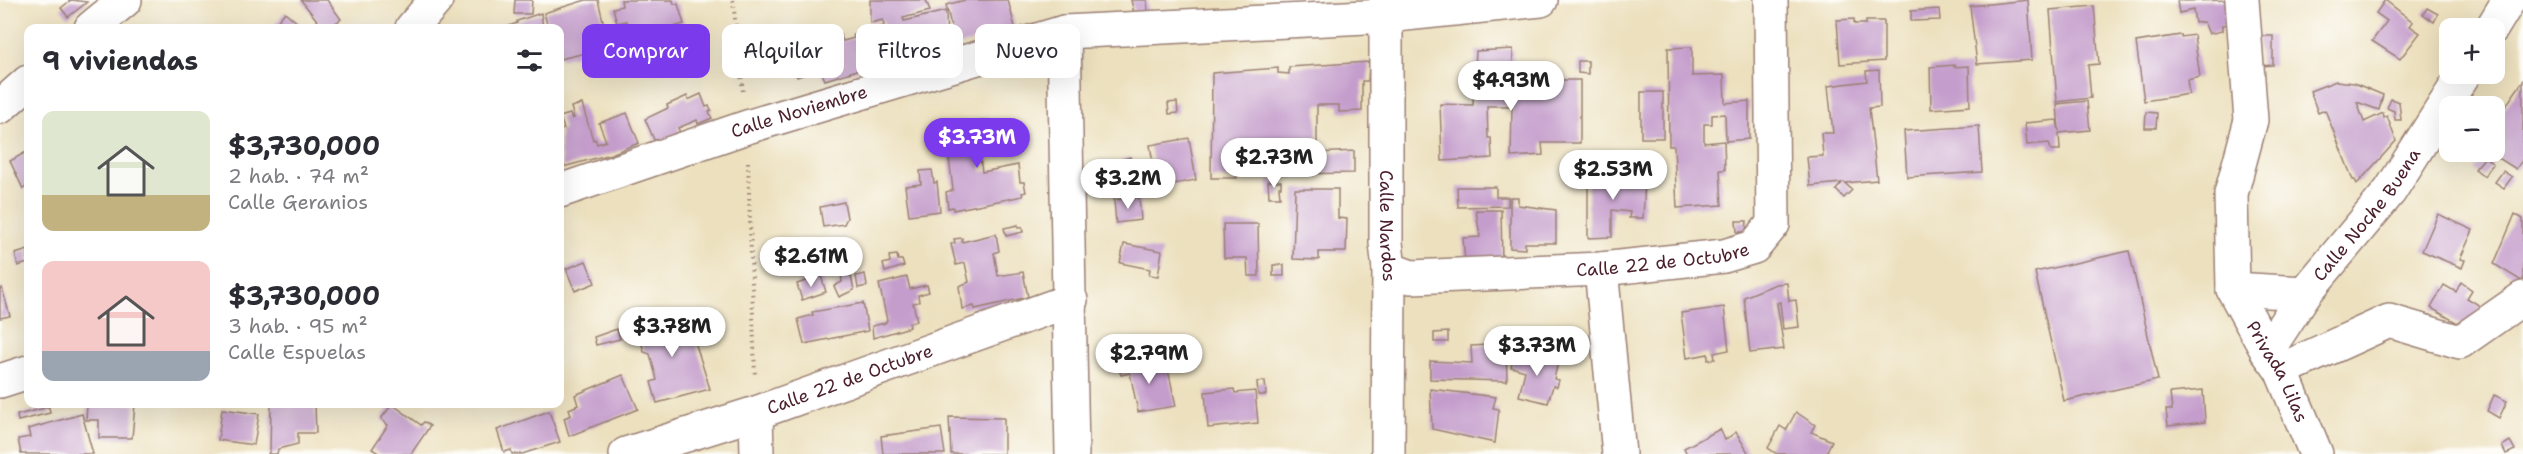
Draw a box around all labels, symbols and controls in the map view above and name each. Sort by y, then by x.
map controls [2439,18,2505,162]
button: + [2439,18,2505,84]
chip: Comprar [582,24,710,78]
chip: Alquilar [722,24,844,78]
chip: Filtros [856,24,963,78]
chip: Nuevo [975,24,1080,78]
text: 9 viviendas [42,43,198,78]
icon: filters [513,44,546,77]
pin: $4.93M [1462,61,1560,112]
text: $4.93M [1472,67,1550,93]
street label: Calle Noviembre [728,80,870,144]
button: − [2439,96,2505,162]
pin: $3.73M [928,118,1026,169]
text: $3.73M [938,124,1016,150]
text: $3,730,000 [228,128,380,163]
icon: home [90,135,162,207]
pin: $2.73M [1225,138,1323,189]
text: $2.73M [1235,144,1313,170]
street label: Calle Noche Buena [2308,144,2426,286]
pin: $2.53M [1564,150,1662,201]
text: $2.53M [1573,156,1653,182]
pin: $3.2M [1086,159,1170,210]
text: 2 hab. · 74 m² [228,163,369,189]
text: $3.2M [1094,165,1162,191]
street label: Calle Nardos [1374,170,1401,282]
text: Calle Geranios [228,189,368,215]
pin: $2.61M [762,237,860,288]
street label: Calle 22 de Octubre [1576,237,1752,282]
text: $2.61M [774,243,848,269]
text: $3,730,000 [228,278,380,313]
icon: home [90,285,162,357]
pin: $3.78M [623,307,721,358]
text: 3 hab. · 95 m² [228,313,368,339]
text: $3.78M [633,313,711,339]
street label: Privada Lilas [2241,317,2313,426]
pin: $3.73M [1488,326,1586,377]
text: $3.73M [1498,332,1576,358]
pin: $2.79M [1100,334,1198,385]
text: Calle Espuelas [228,339,366,365]
street label: Calle 22 de Octubre [764,339,936,420]
text: $2.79M [1109,340,1189,366]

